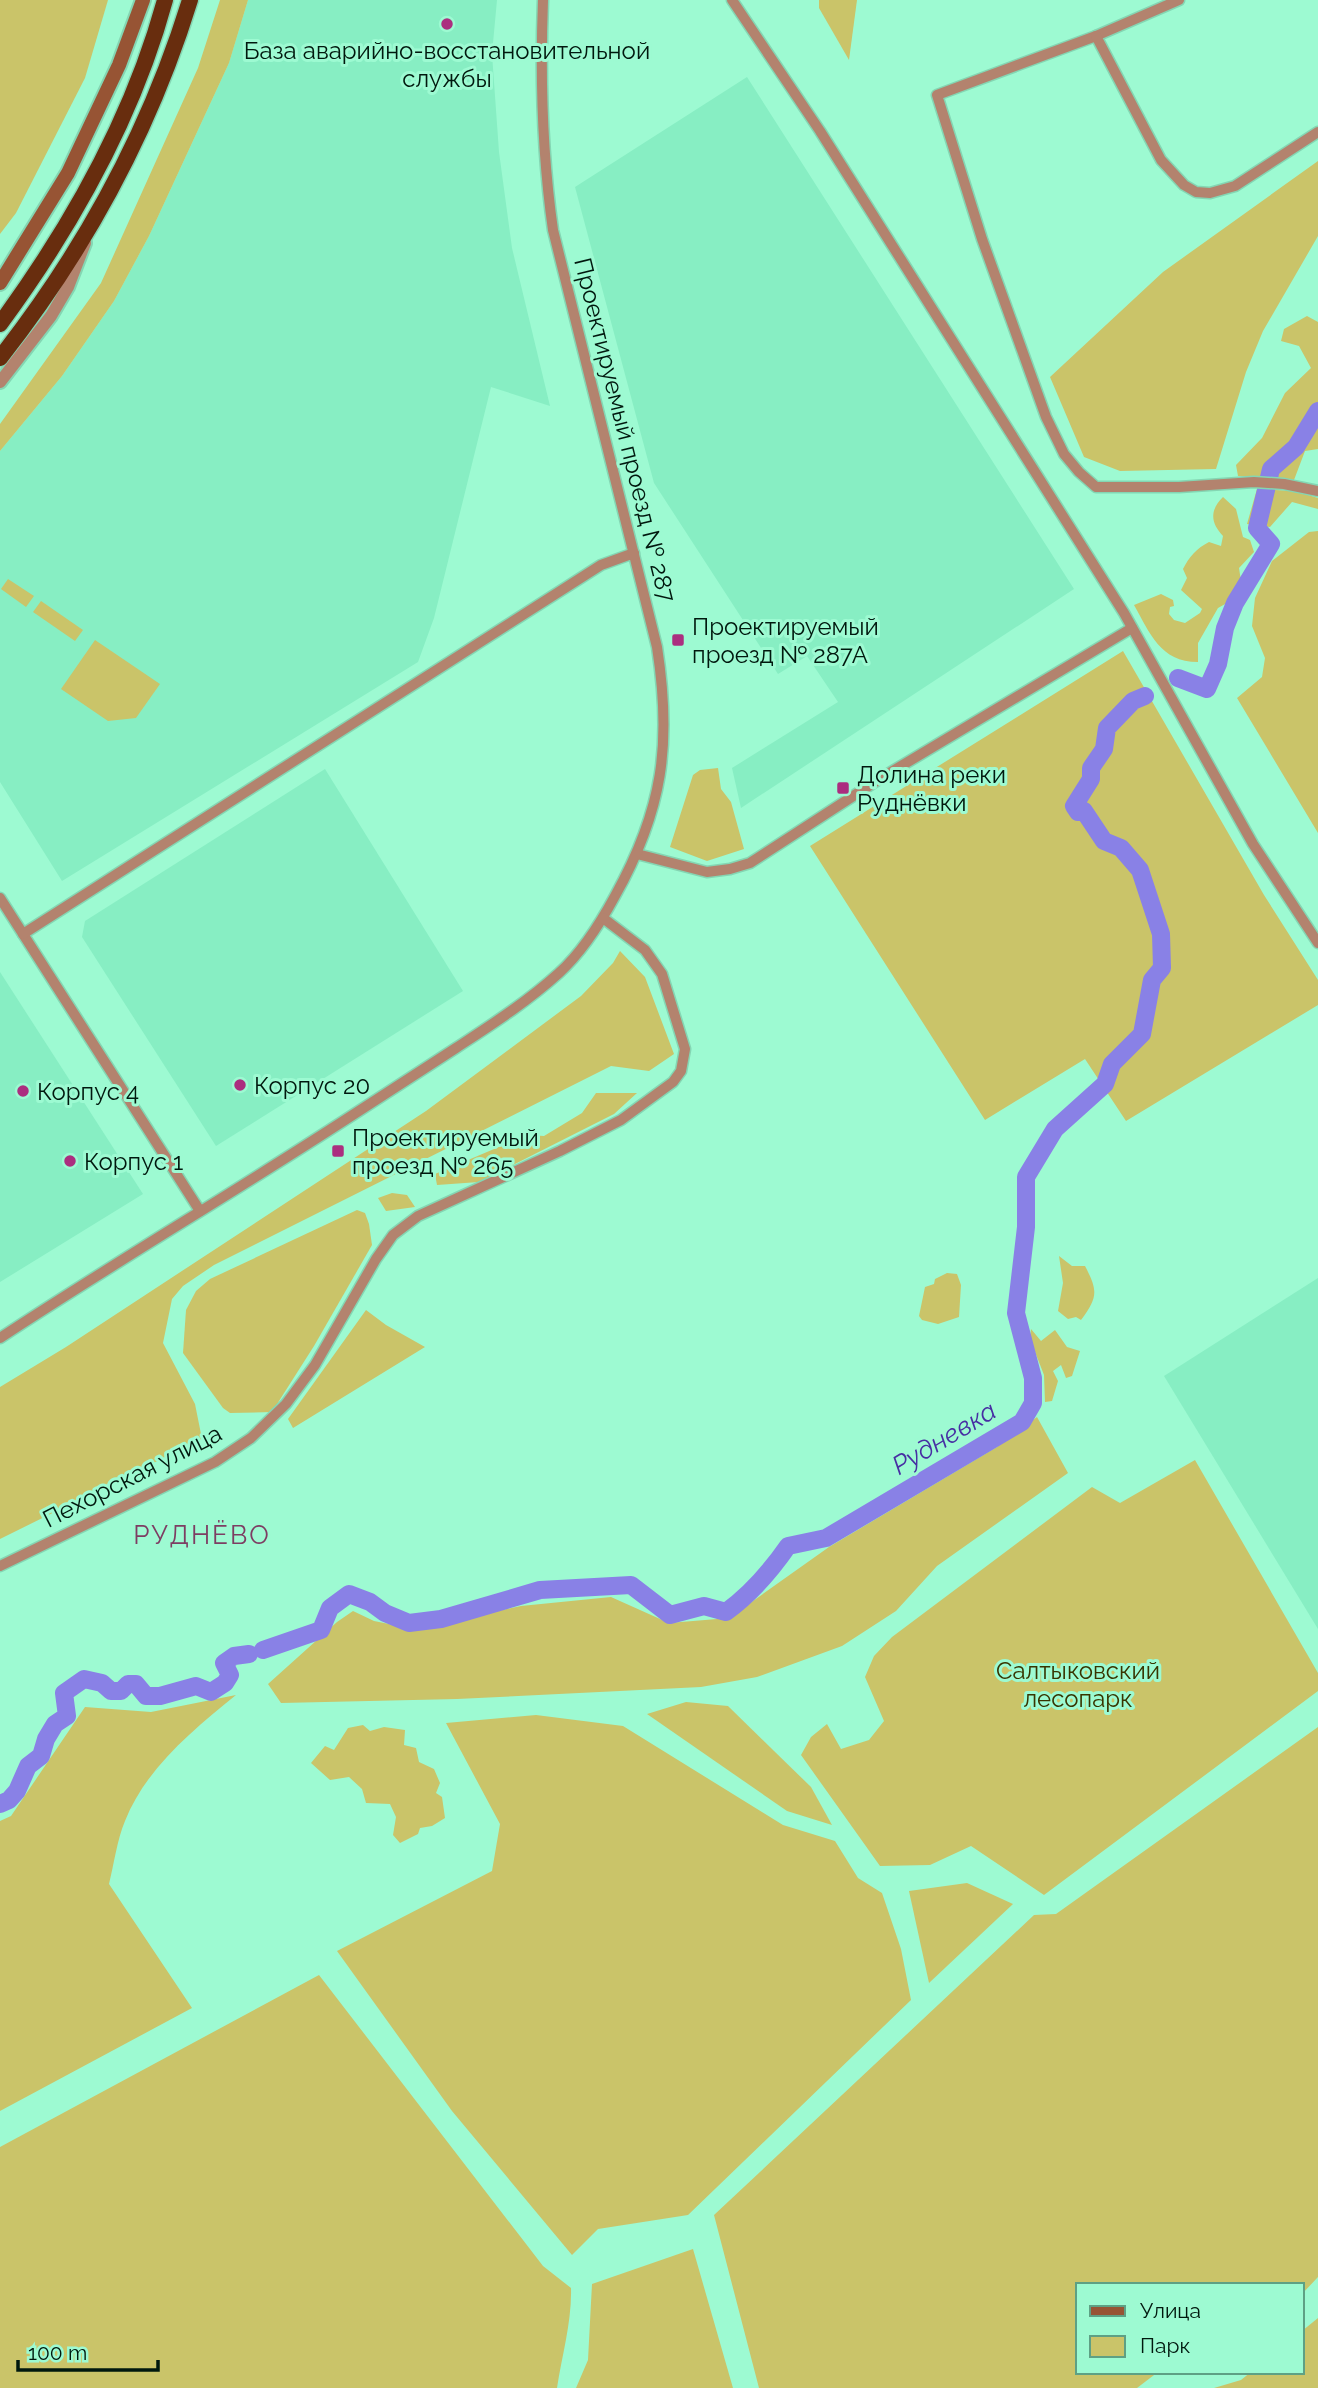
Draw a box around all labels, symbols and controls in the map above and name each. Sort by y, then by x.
marker: База аварийно-восстановительной службы [439,16,455,32]
place label: База аварийно-восстановительной службы [244,36,650,93]
street label: Проектируемый проезд № 287 [568,255,682,605]
place label: Проектируемый проезд № 287А [692,612,879,669]
marker: Проектируемый проезд № 287А [670,632,686,648]
place label: Долина реки Руднёвки [857,760,1006,817]
marker: Долина реки Руднёвки [835,780,851,796]
place label: Корпус 20 [254,1071,370,1100]
place label: Корпус 4 [37,1077,139,1106]
marker: Корпус 20 [232,1077,248,1093]
marker: Корпус 4 [15,1083,31,1099]
place label: Проектируемый проезд № 265 [352,1123,539,1180]
marker: Проектируемый проезд № 265 [330,1143,346,1159]
place label: Корпус 1 [84,1147,183,1176]
marker: Корпус 1 [62,1153,78,1169]
water label: Рудневка [887,1395,1001,1481]
street label: Пехорская улица [38,1418,226,1534]
district label: РУДНЁВО [133,1520,271,1550]
park label: Салтыковский лесопарк [996,1656,1160,1713]
legend [1076,2283,1304,2374]
text: Улица [1140,2298,1201,2323]
scale bar [18,2328,158,2372]
text: Парк [1140,2333,1190,2358]
text: 100 m [28,2340,87,2365]

